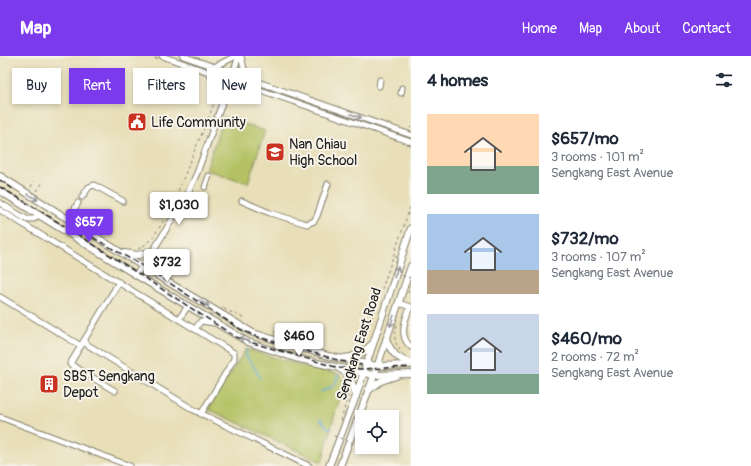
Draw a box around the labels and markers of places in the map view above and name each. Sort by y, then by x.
public building icon: Life Community [126,111,148,133]
place label: Life Community [151,114,246,131]
place label: Nan Chiau High School [289,136,357,169]
school or university icon: Nan Chiau High School [264,141,286,163]
pin: $1,030 [146,192,212,226]
pin: $657 [65,209,113,243]
pin: $732 [143,249,191,283]
pin: $460 [275,323,323,357]
place label: SBST Sengkang Depot [63,368,155,401]
building icon: SBST Sengkang Depot [38,373,60,395]

